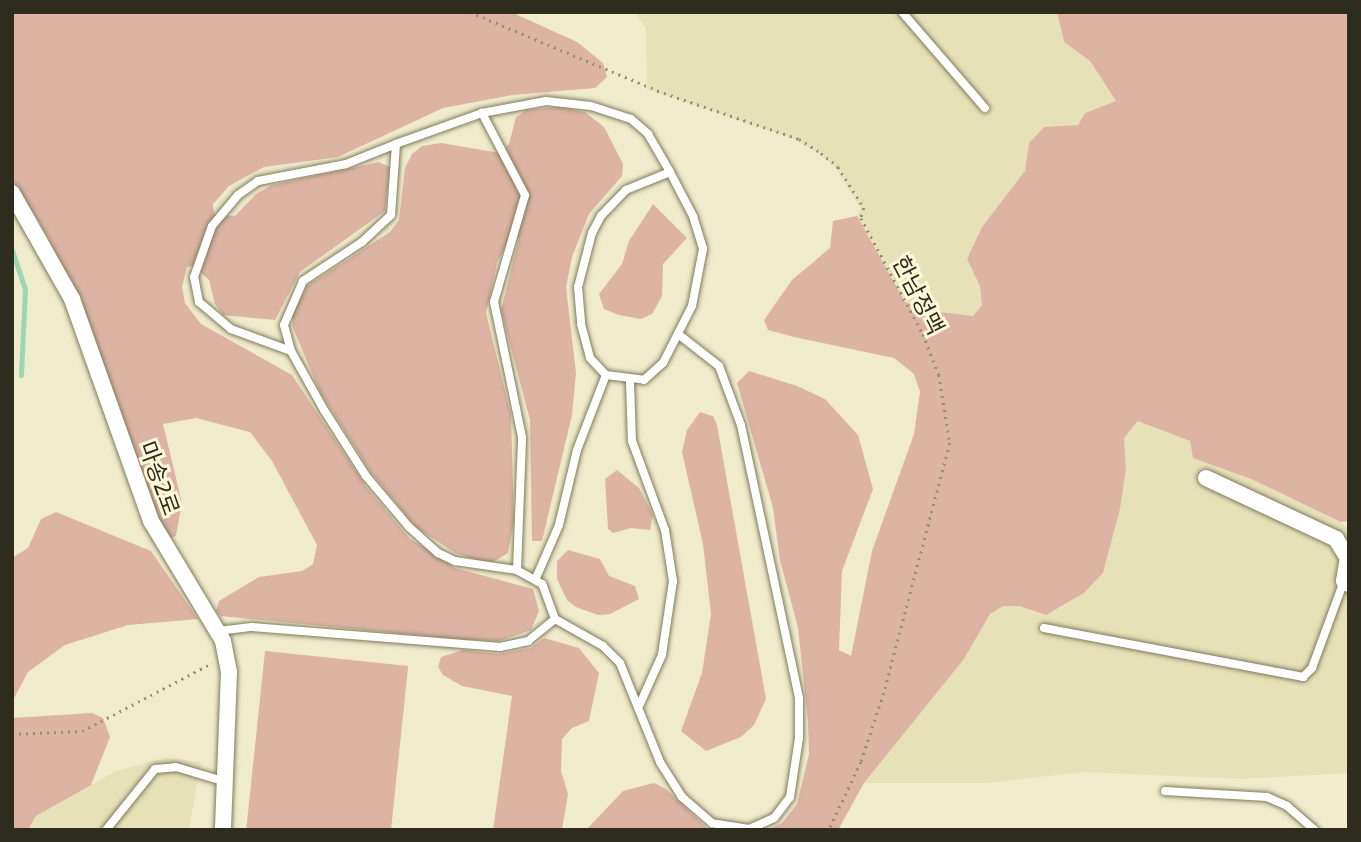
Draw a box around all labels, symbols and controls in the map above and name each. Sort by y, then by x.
street label: 한남정맥 [887,251,951,339]
street label: 마송2로 [134,437,186,519]

